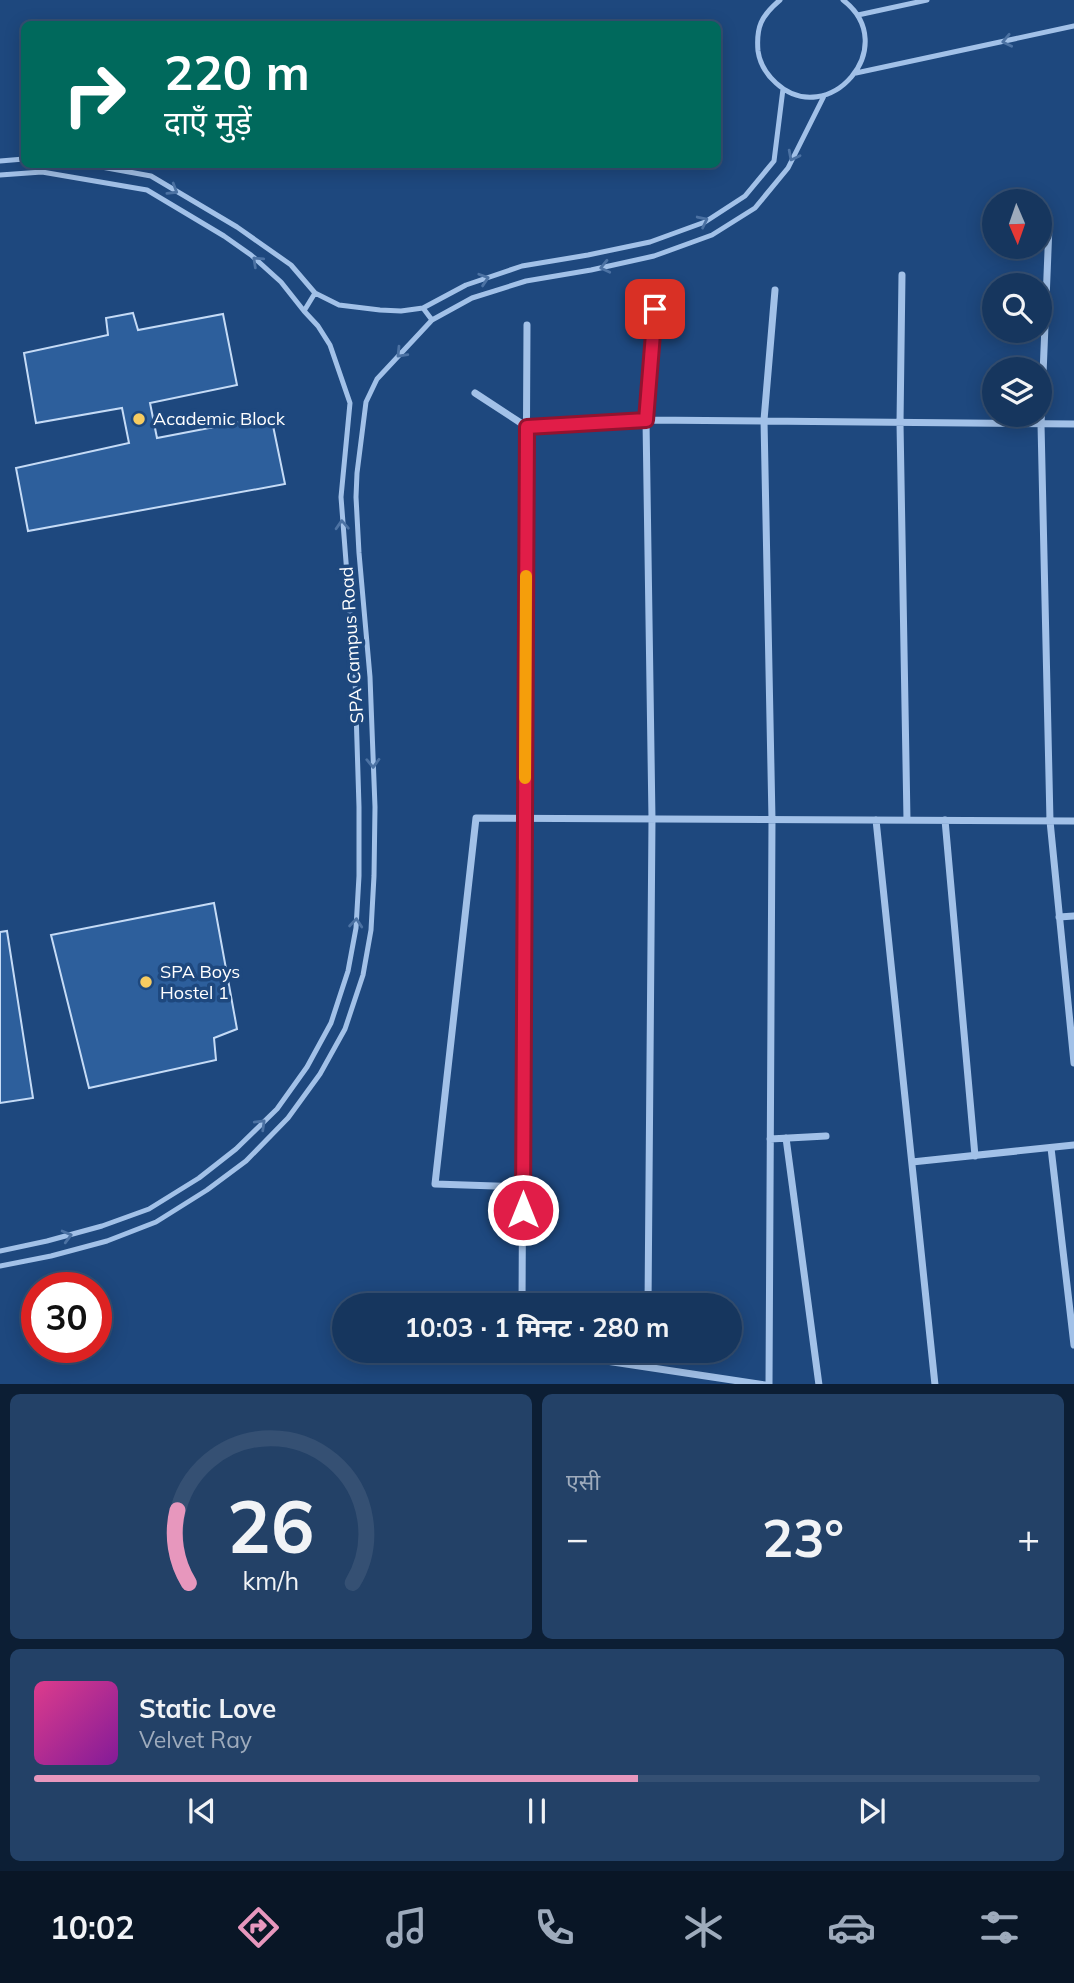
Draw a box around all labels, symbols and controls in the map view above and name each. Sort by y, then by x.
one-way arrow [1001,32,1013,47]
text: 220 m [164,41,310,102]
icon: right [49,49,140,140]
text: दाएँ मुड़ें [164,102,252,142]
one-way arrow [788,149,802,162]
one-way arrow [166,181,179,194]
north arrow [982,189,1052,259]
map controls [982,189,1052,427]
one-way arrow [696,215,708,229]
one-way arrow [252,257,265,270]
one-way arrow [599,259,611,274]
one-way arrow [477,273,490,287]
button: search [982,273,1052,343]
pin [625,279,685,339]
icon: arrive [636,290,674,328]
one-way arrow [396,345,409,358]
button: layers [982,357,1052,427]
place label: Academic Block [153,407,286,430]
marker: Academic Block [131,411,147,427]
one-way arrow [335,519,350,530]
street label: SPA Campus Road [335,566,368,724]
one-way arrow [365,758,381,769]
one-way arrow [348,917,363,928]
place label: SPA Boys Hostel 1 [160,960,240,1004]
marker: SPA Boys Hostel 1 [138,974,154,990]
one-way arrow [253,1120,266,1133]
position arrow [486,1173,560,1247]
one-way arrow [60,1230,72,1244]
speed limit sign: 30 [21,1272,112,1363]
text: 10:03 · 1 मिनट · 280 m [405,1311,670,1344]
text: एसी [566,1467,600,1496]
text: 26 [227,1480,315,1571]
text: 23° [762,1505,844,1570]
text: − [566,1514,589,1562]
text: + [1017,1514,1040,1562]
text: km/h [243,1564,299,1595]
text: Static Love [139,1692,276,1725]
text: Velvet Ray [139,1725,252,1754]
icon: previous [183,1792,221,1830]
icon: pause [518,1792,556,1830]
icon: next [853,1792,891,1830]
icon: directions [234,1903,283,1952]
icon: music [382,1903,431,1952]
icon: phone [530,1903,579,1952]
icon: climate [679,1903,728,1952]
icon: car [827,1903,876,1952]
icon: filters [975,1903,1024,1952]
text: 10:02 [50,1907,134,1947]

